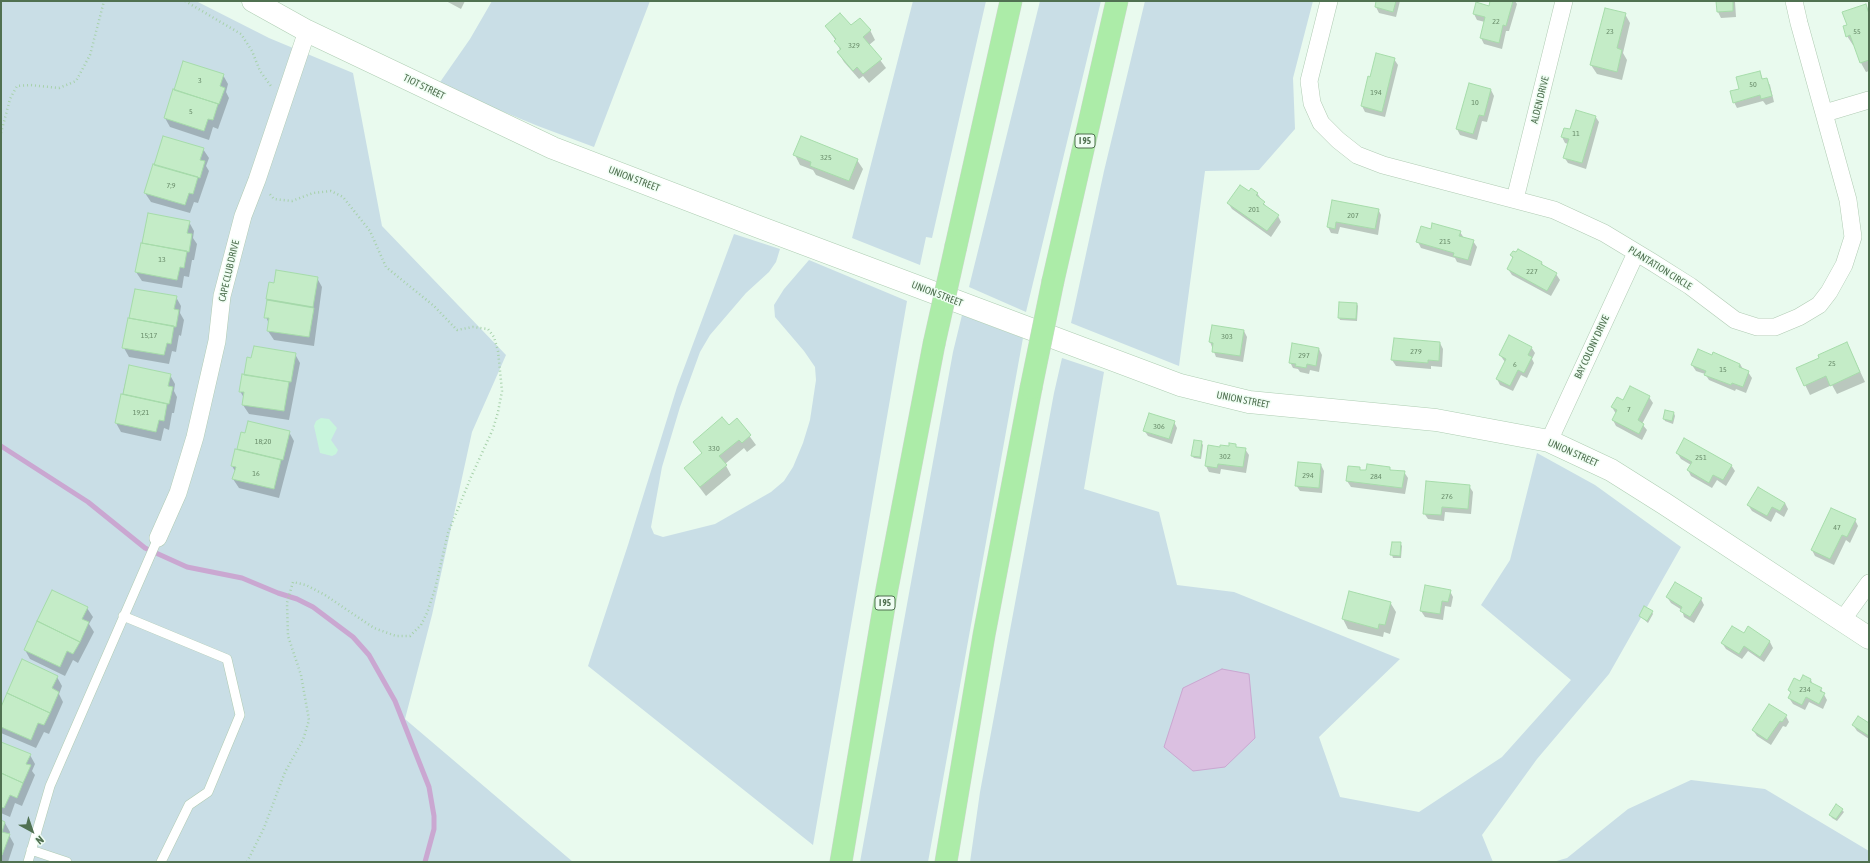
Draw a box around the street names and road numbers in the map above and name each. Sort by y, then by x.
street label: TIOT STREET [401,72,447,102]
street label: ALDEN DRIVE [1528,75,1552,125]
road number: I 95 [1075,134,1095,148]
street label: UNION STREET [607,164,661,194]
street label: CAPE CLUB DRIVE [216,239,242,303]
street label: PLANTATION CIRCLE [1626,244,1694,292]
street label: UNION STREET [910,279,964,309]
street label: BAY COLONY DRIVE [1572,313,1612,381]
street label: UNION STREET [1215,389,1271,411]
street label: UNION STREET [1546,437,1600,469]
road number: I 95 [875,596,895,610]

